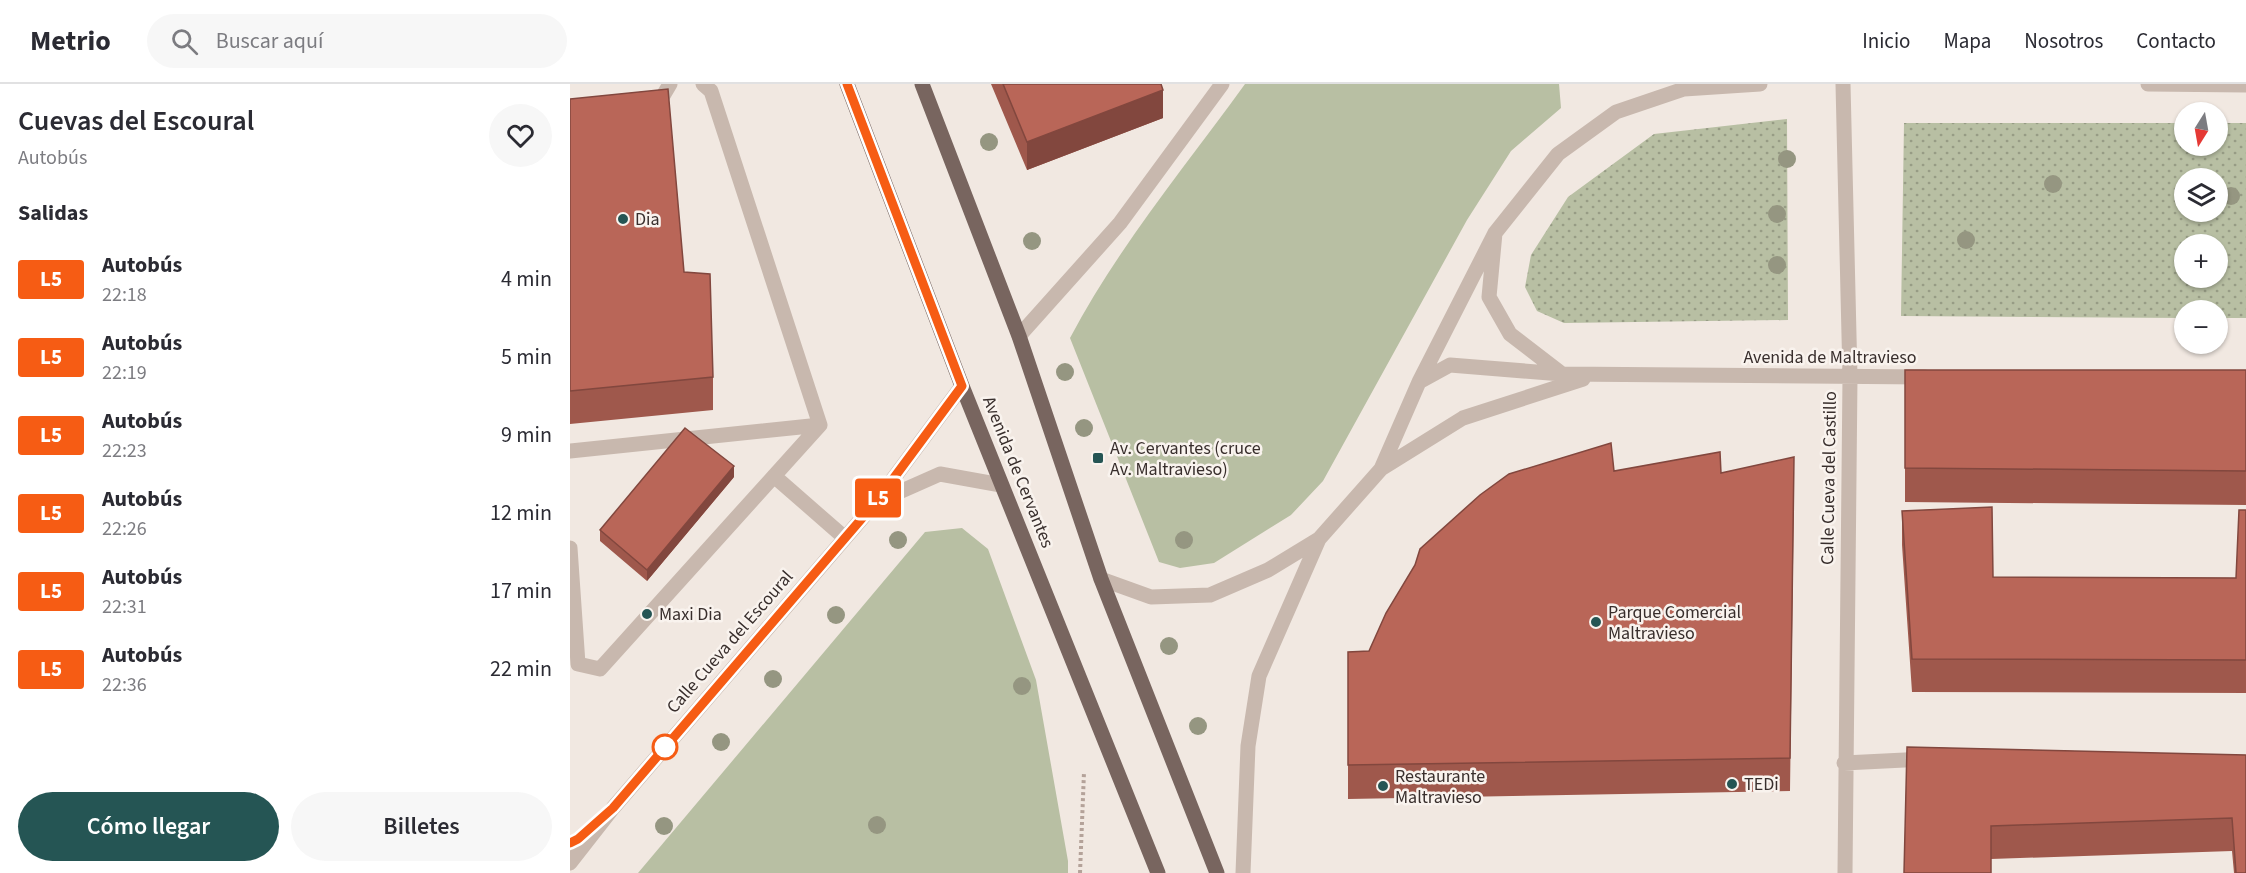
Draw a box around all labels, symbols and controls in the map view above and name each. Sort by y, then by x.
search box [147,14,567,68]
text: Metrio [30,21,111,61]
icon: search [168,25,201,58]
text: Buscar aquí [216,25,323,57]
text: Inicio [1862,26,1910,56]
text: Mapa [1943,26,1991,56]
text: Nosotros [2024,26,2103,56]
text: Contacto [2136,26,2216,56]
text: Cuevas del Escoural [18,101,254,141]
north arrow [2174,102,2228,156]
map controls [2174,102,2228,354]
button: heart [489,104,552,167]
text: Autobús [18,144,87,172]
button: layers [2174,168,2228,222]
text: Salidas [18,197,88,229]
place label: Dia [635,207,660,232]
marker: Dia [616,212,630,226]
button: + [2174,234,2228,288]
text: Autobús [102,249,182,281]
text: 4 min [501,263,552,295]
text: L5 [40,264,62,294]
text: 22:18 [102,281,147,309]
button: − [2174,300,2228,354]
text: Autobús [102,327,182,359]
text: 5 min [501,341,552,373]
text: L5 [40,342,62,372]
street label: Avenida de Maltravieso [1743,345,1917,370]
text: 22:19 [102,359,147,387]
street label: Calle Cueva del Castillo [1815,391,1843,565]
street label: Avenida de Cervantes [976,392,1060,552]
text: Autobús [102,405,182,437]
text: 9 min [501,419,552,451]
text: L5 [40,420,62,450]
place label: Av. Cervantes (cruce Av. Maltravieso) [1110,436,1261,482]
text: 22:23 [102,437,147,465]
marker: Av. Cervantes (cruce Av. Maltravieso) [1091,451,1105,465]
line badge: L5 [851,478,905,518]
text: Autobús [102,483,182,515]
text: L5 [867,483,889,513]
text: 12 min [490,497,552,529]
text: L5 [40,498,62,528]
text: 22:26 [102,515,147,543]
text: Autobús [102,561,182,593]
street label: Calle Cueva del Escoural [661,565,799,719]
text: 17 min [490,575,552,607]
text: L5 [40,576,62,606]
text: 22:31 [102,593,147,621]
place label: Parque Comercial Maltravieso [1608,600,1741,646]
place label: Maxi Dia [659,602,722,627]
marker: Maxi Dia [640,607,654,621]
marker: Parque Comercial Maltravieso [1589,615,1603,629]
text: Autobús [102,639,182,671]
text: 22 min [490,653,552,685]
text: L5 [40,654,62,684]
text: 22:36 [102,671,147,699]
unlabelled marker [652,734,678,760]
place label: Restaurante Maltravieso [1395,764,1485,810]
place label: TEDi [1744,772,1779,797]
marker: TEDi [1725,777,1739,791]
marker: Restaurante Maltravieso [1376,779,1390,793]
button: Cómo llegar [18,792,279,861]
button: Billetes [291,792,552,861]

